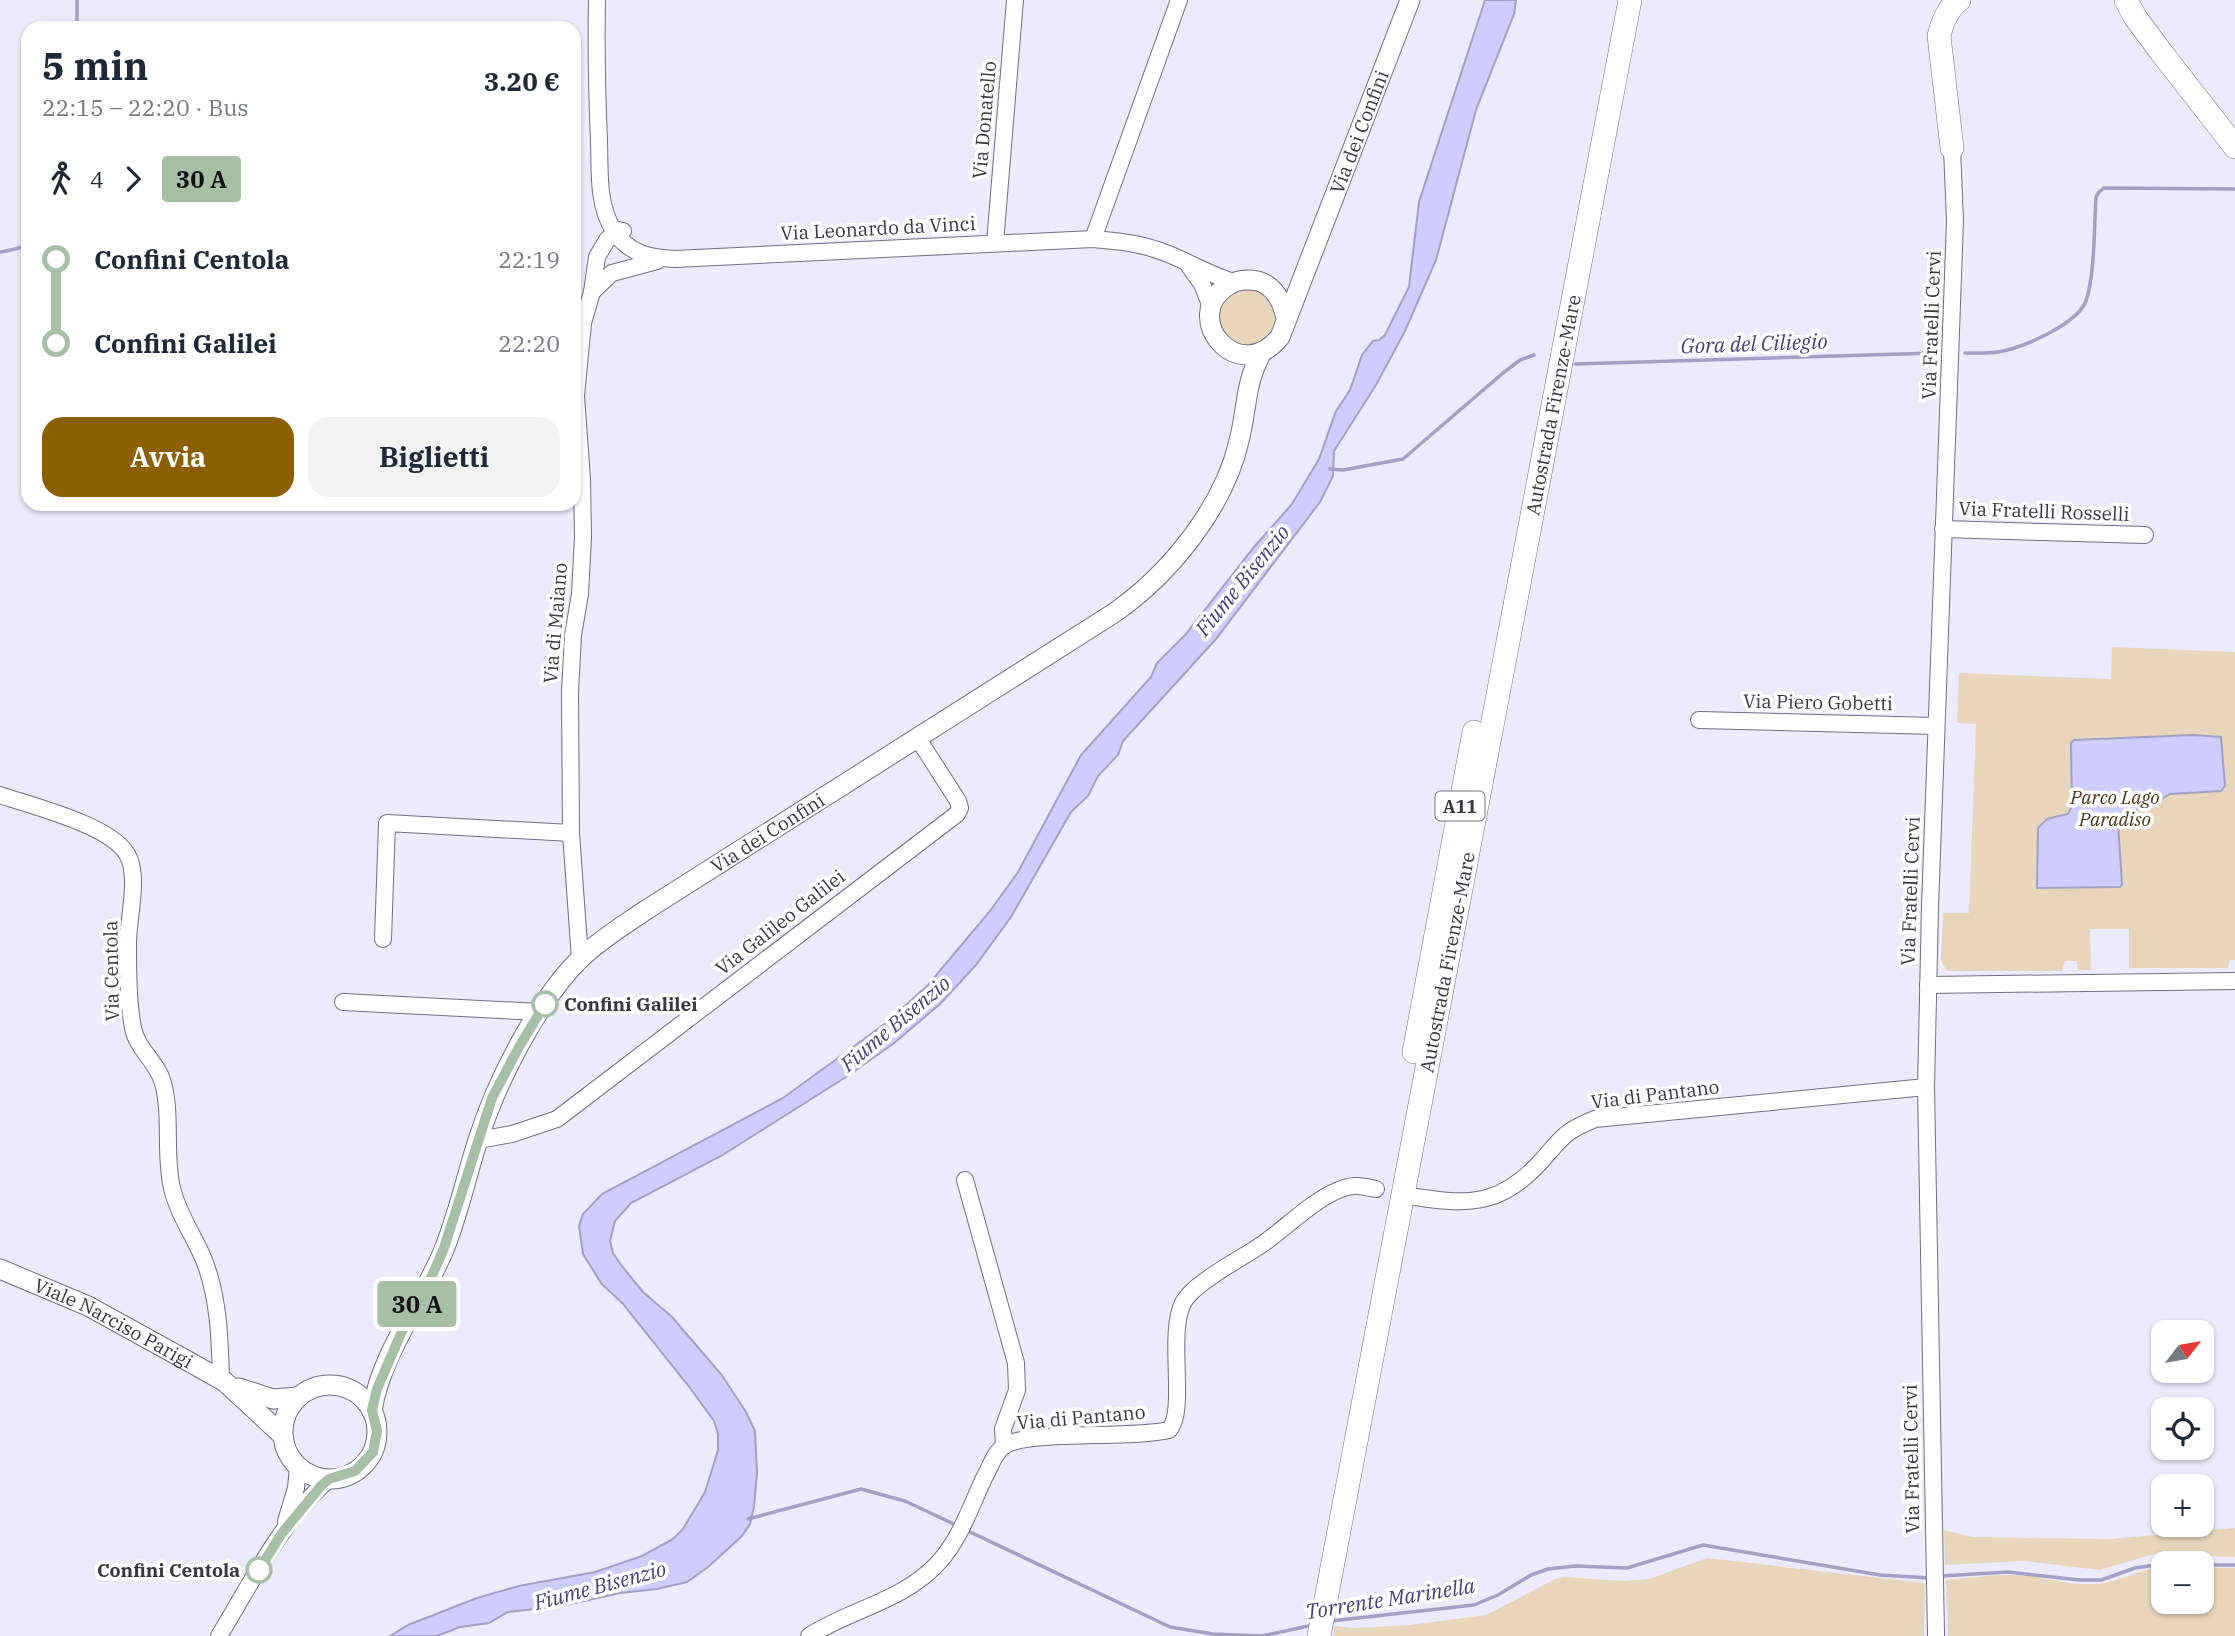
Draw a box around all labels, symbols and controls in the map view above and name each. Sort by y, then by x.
text: 5 min [42,41,148,90]
street label: Via Donatello [967,60,1001,180]
text: 3.20 € [484,64,560,98]
street label: Via dei Confini [1324,67,1394,197]
text: 22:15 – 22:20 · Bus [42,92,249,122]
icon: walk [42,160,80,198]
icon: forward [114,160,152,198]
text: 30 A [176,163,227,195]
text: 4 [90,164,104,194]
street label: Via Leonardo da Vinci [780,211,976,245]
text: Confini Centola [94,242,290,276]
text: 22:19 [498,244,560,274]
street label: Via Fratelli Cervi [1916,250,1946,400]
street label: Autostrada Firenze-Mare [1520,293,1586,517]
text: Confini Galilei [94,326,277,360]
water label: Gora del Ciliegio [1680,326,1828,360]
text: 22:20 [498,328,560,358]
button: Avvia [42,417,294,497]
button: Biglietti [308,417,560,497]
street label: Via Fratelli Rosselli [1958,496,2130,526]
water label: Fiume Bisenzio [1188,518,1296,642]
street label: Via di Maiano [538,562,572,684]
street label: Via Piero Gobetti [1743,689,1893,715]
park label: Parco Lago Paradiso [2069,785,2160,831]
street label: Via dei Confini [706,788,829,878]
road number: A11 [1436,792,1484,820]
street label: Via Fratelli Cervi [1895,816,1925,966]
street label: Autostrada Firenze-Mare [1414,850,1480,1074]
street label: Via Galileo Galilei [710,864,850,980]
street label: Via Centola [98,920,124,1022]
water label: Fiume Bisenzio [833,969,956,1078]
marker: Confini Galilei [532,991,558,1017]
place label: Confini Galilei [564,992,698,1016]
street label: Via di Pantano [1590,1074,1720,1114]
street label: Viale Narciso Parigi [31,1273,197,1374]
line badge: 30 A [368,1281,466,1327]
text: 30 A [391,1288,443,1320]
north arrow [2151,1320,2214,1382]
map controls [2151,1320,2214,1614]
street label: Via Fratelli Cervi [1898,1384,1924,1534]
button: locate [2151,1397,2214,1460]
street label: Via di Pantano [1016,1399,1146,1435]
button: + [2151,1474,2214,1537]
button: − [2151,1551,2214,1614]
water label: Fiume Bisenzio [530,1554,669,1616]
marker: Confini Centola [246,1557,272,1583]
place label: Confini Centola [97,1558,240,1582]
water label: Torrente Marinella [1303,1571,1477,1625]

